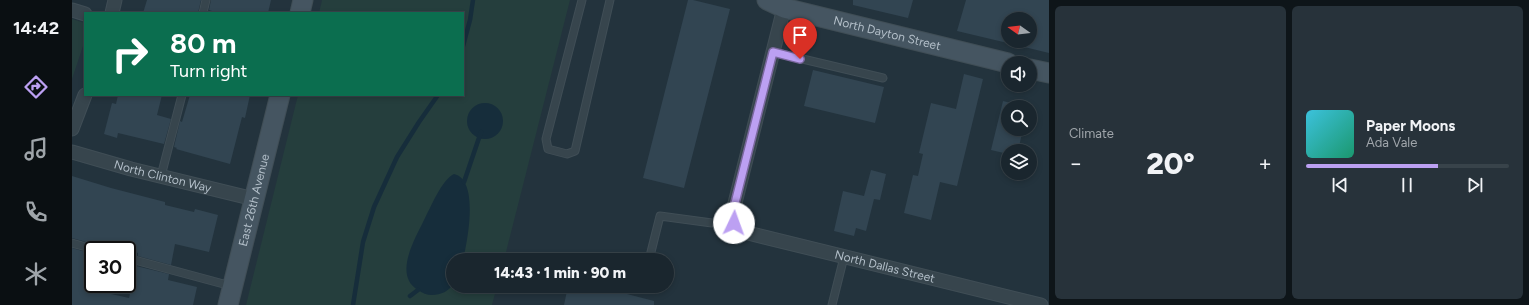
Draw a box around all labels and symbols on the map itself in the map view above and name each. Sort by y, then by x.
north arrow [1001,12,1037,48]
street label: North Dayton Street [832,13,943,53]
pin [783,18,817,59]
street label: East 26th Avenue [236,152,272,248]
street label: North Clinton Way [112,157,214,196]
position arrow [713,202,755,244]
speed limit sign: 30 [84,241,136,293]
street label: North Dallas Street [833,248,937,286]

